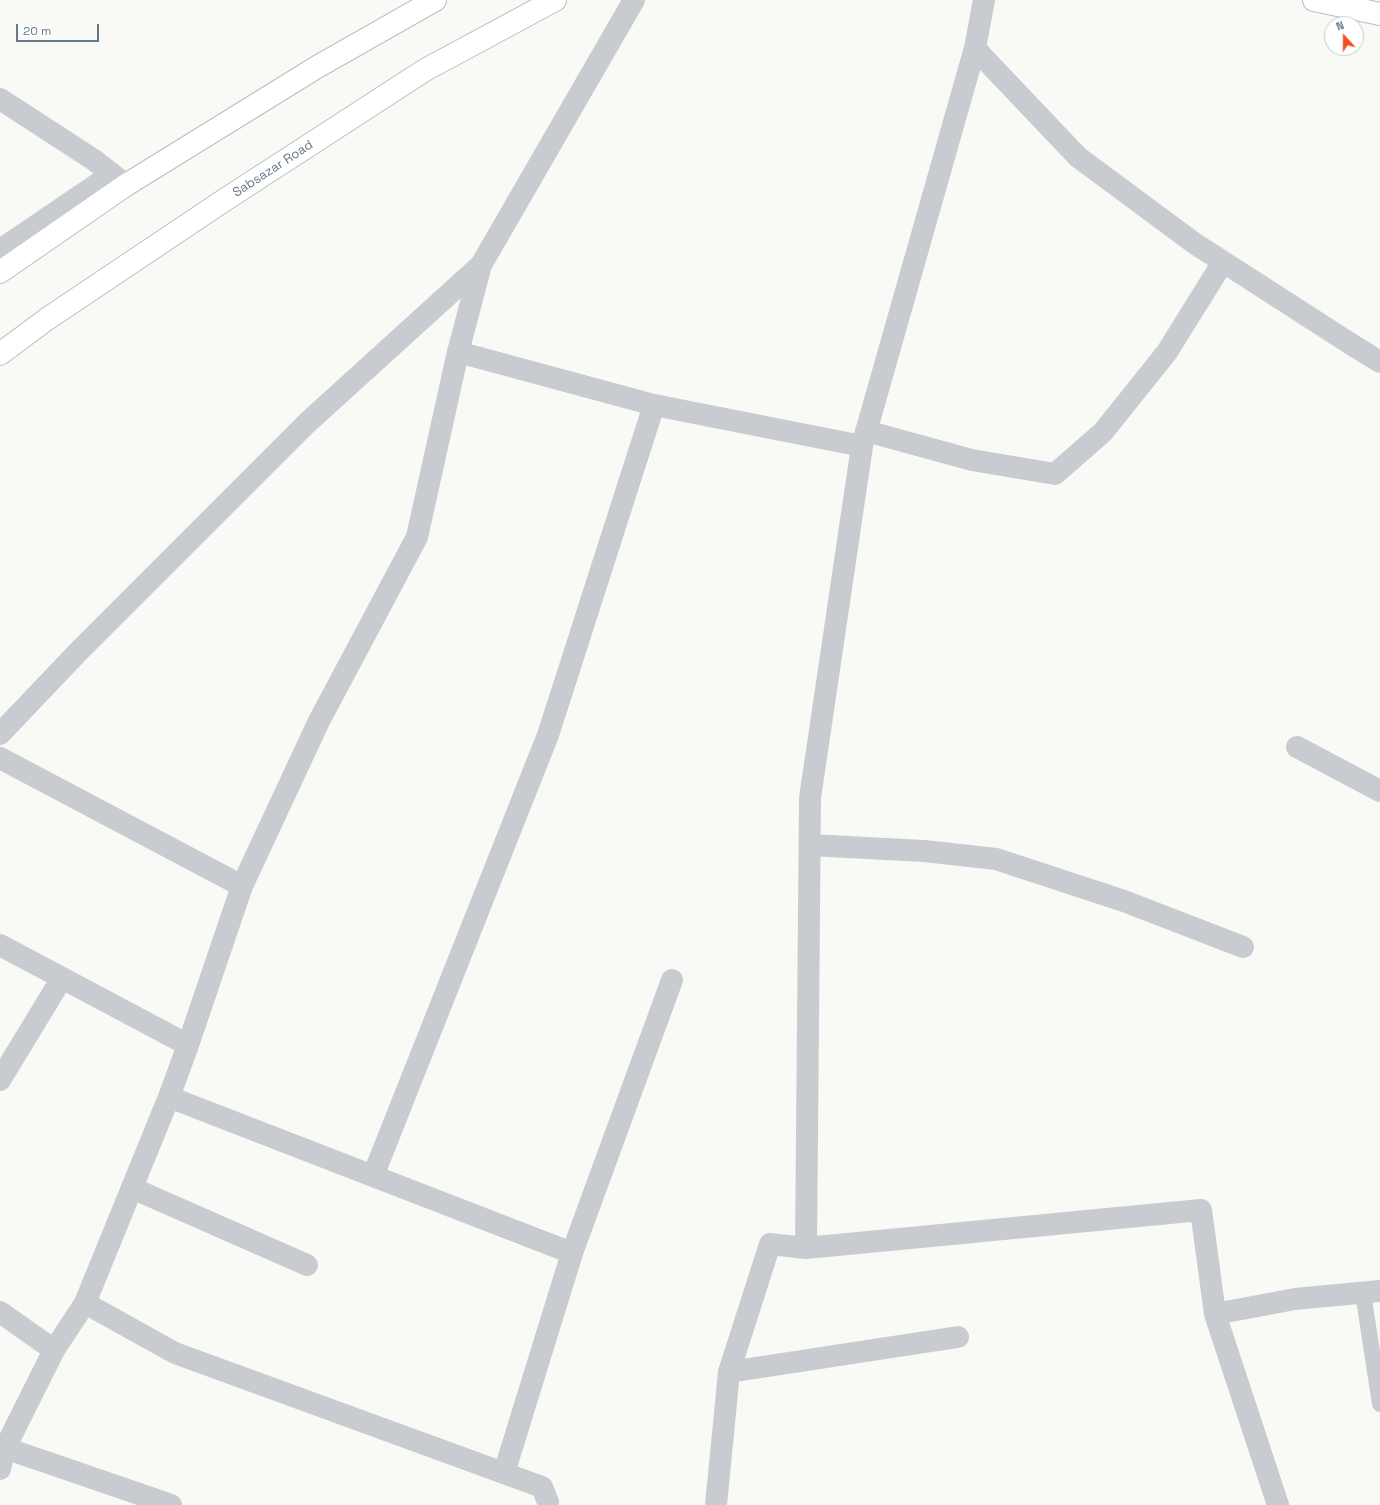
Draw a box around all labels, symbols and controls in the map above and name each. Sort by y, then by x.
scale bar [18,16,101,42]
north arrow [1324,16,1364,56]
text: N [1334,18,1346,34]
text: 20 m [23,23,51,39]
street label: Sabsazar Road [230,137,316,201]

